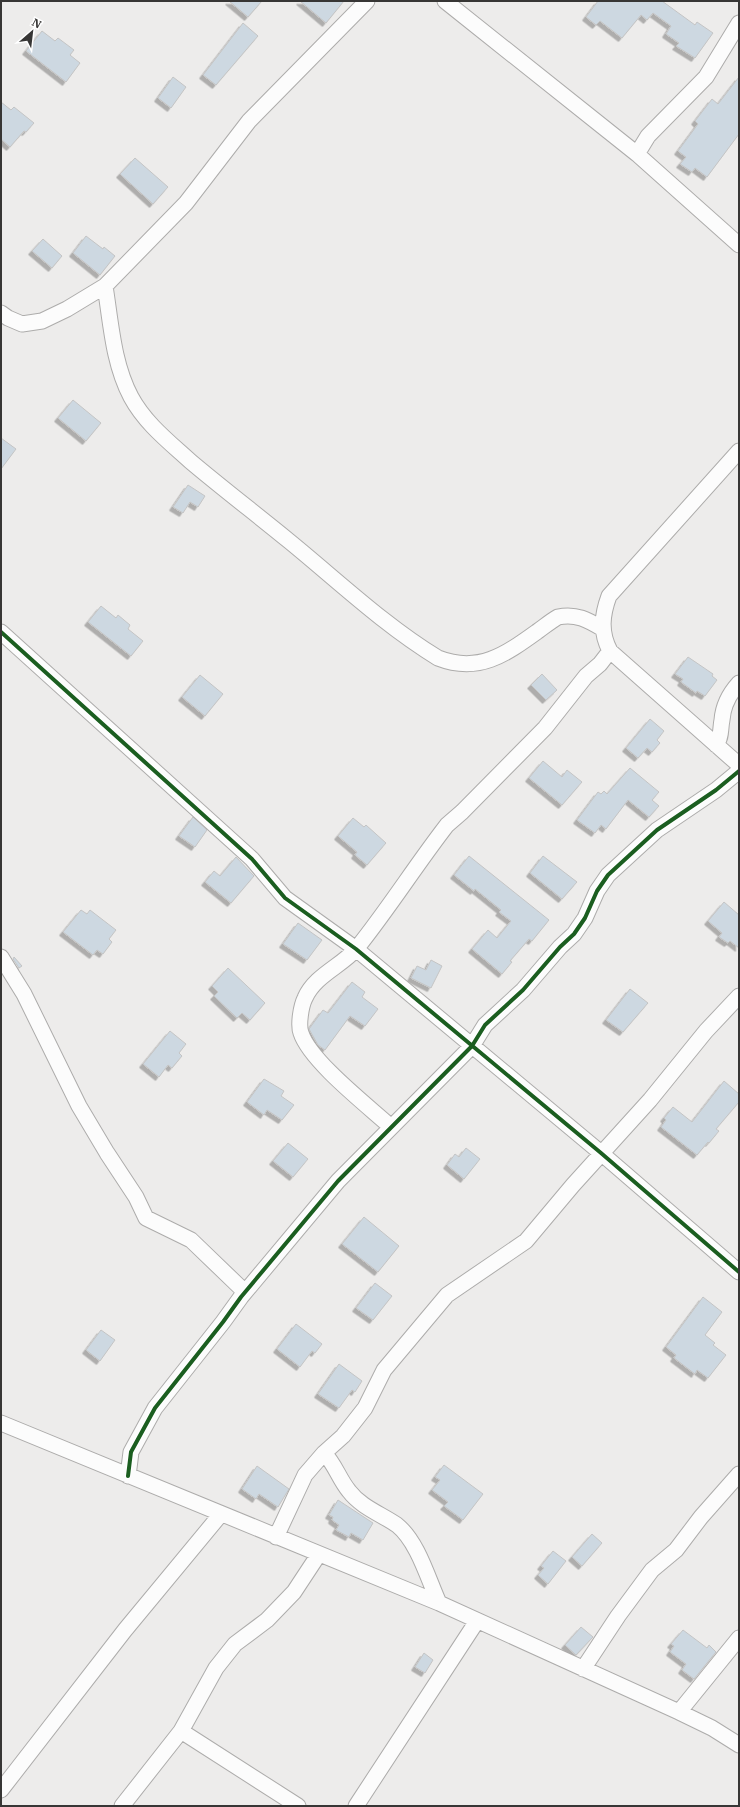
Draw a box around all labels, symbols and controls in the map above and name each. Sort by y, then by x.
north arrow [12,12,52,52]
text: N [30,15,44,32]

